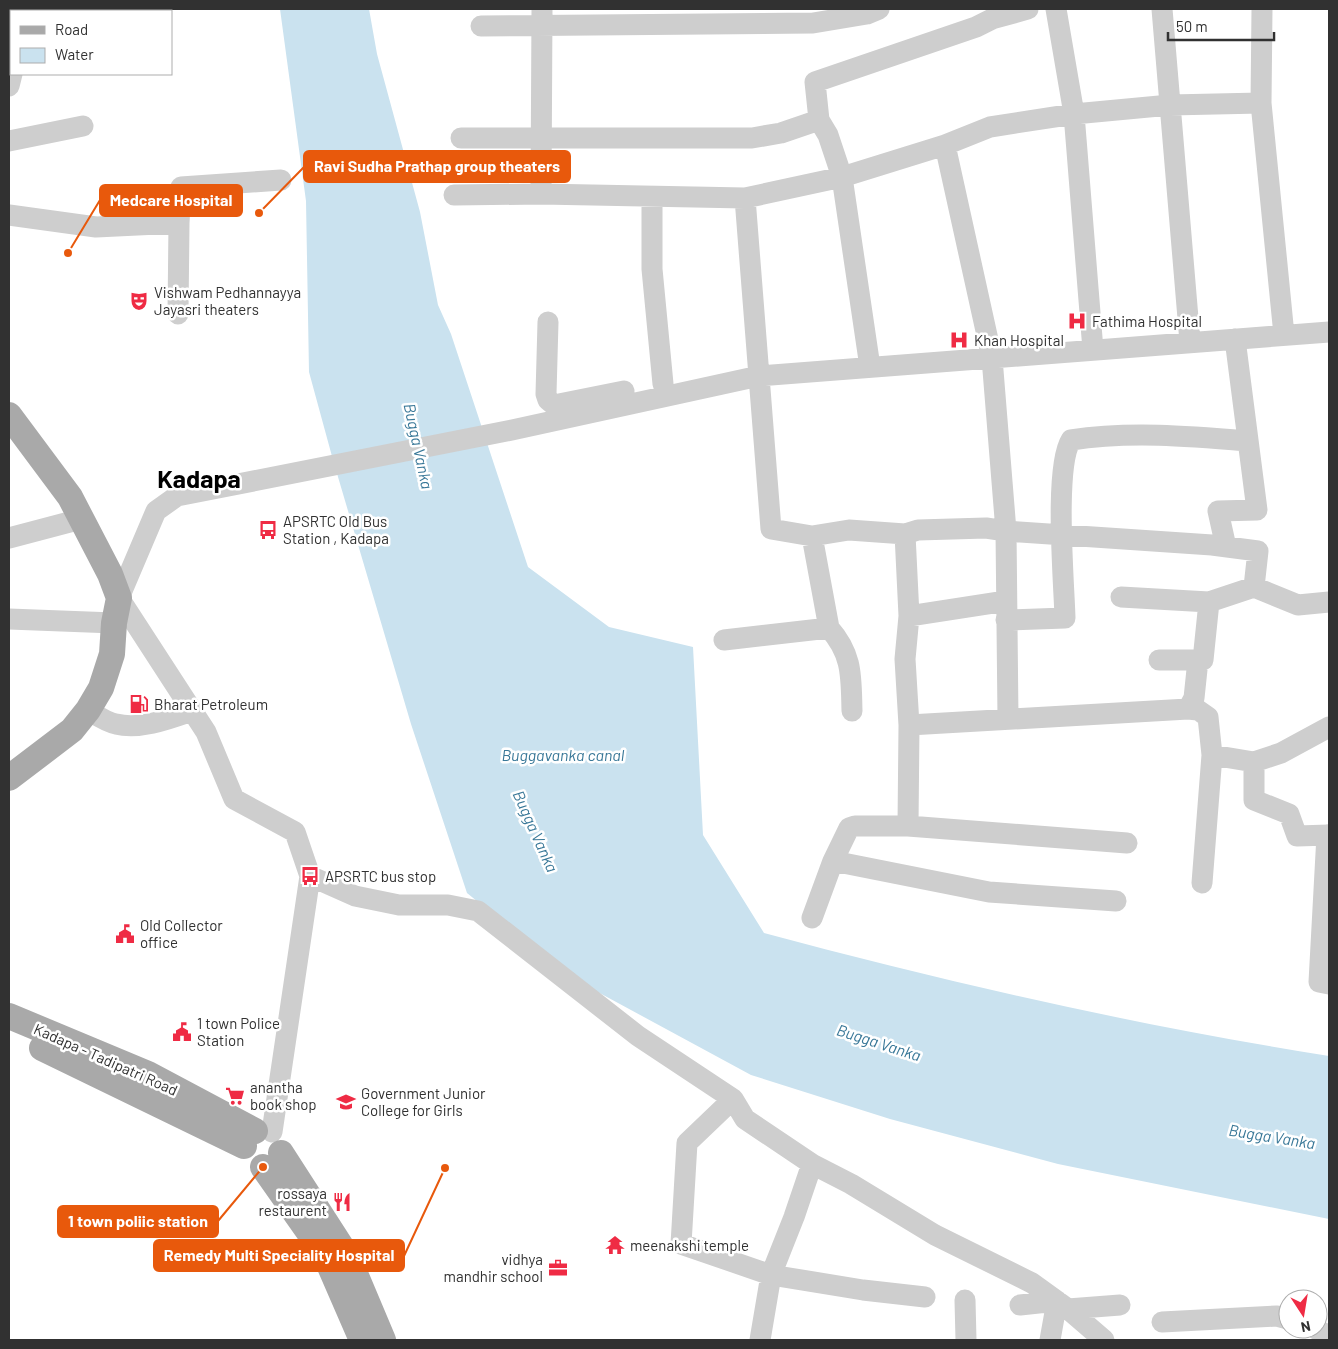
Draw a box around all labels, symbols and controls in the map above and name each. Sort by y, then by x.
legend [10,10,172,75]
scale bar [1168,10,1274,42]
text: 50 m [1176,17,1208,35]
text: Road [55,20,88,38]
text: Water [55,45,94,63]
callout: Ravi Sudha Prathap group theaters [304,151,570,182]
text: Ravi Sudha Prathap group theaters [314,156,560,175]
callout: Medcare Hospital [100,185,242,216]
text: Medcare Hospital [110,190,232,209]
place label: Vishwam Pedhannayya Jayasri theaters [154,283,301,318]
theatre icon: Vishwam Pedhannayya Jayasri theaters [128,290,150,312]
hospital icon: Fathima Hospital [1066,310,1088,332]
place label: Fathima Hospital [1092,312,1202,330]
hospital icon: Khan Hospital [948,329,970,351]
place label: Khan Hospital [974,331,1064,349]
water label: Bugga Vanka [401,401,437,491]
district label: Kadapa [157,463,241,493]
place label: APSRTC Old Bus Station , Kadapa [283,512,389,547]
bus stop icon: APSRTC Old Bus Station , Kadapa [257,519,279,541]
fuel station icon: Bharat Petroleum [128,693,150,715]
place label: Bharat Petroleum [154,695,268,713]
water label: Buggavanka canal [502,745,625,764]
water label: Bugga Vanka [510,787,562,875]
bus stop icon: APSRTC bus stop [299,865,321,887]
place label: APSRTC bus stop [325,867,436,885]
place label: Old Collector office [140,916,223,951]
public building icon: Old Collector office [114,923,136,945]
place label: 1 town Police Station [197,1014,280,1049]
street label: Kadapa - Tadipatri Road [31,1019,181,1099]
water label: Bugga Vanka [835,1019,923,1065]
public building icon: 1 town Police Station [171,1021,193,1043]
place label: anantha book shop [250,1078,317,1113]
place label: Government Junior College for Girls [361,1084,486,1119]
supermarket icon: anantha book shop [224,1085,246,1107]
school or university icon: Government Junior College for Girls [335,1091,357,1113]
water label: Bugga Vanka [1227,1120,1317,1152]
place label: rossaya restaurent [258,1184,327,1219]
restaurant icon: rossaya restaurent [331,1191,353,1213]
callout: 1 town poliic station [58,1206,218,1237]
text: 1 town poliic station [68,1211,208,1230]
temple icon: meenakshi temple [604,1234,626,1256]
place label: meenakshi temple [630,1236,749,1254]
callout: Remedy Multi Speciality Hospital [154,1240,404,1271]
text: Remedy Multi Speciality Hospital [164,1245,394,1264]
place label: vidhya mandhir school [444,1250,543,1285]
office icon: vidhya mandhir school [547,1257,569,1279]
north arrow [1278,1289,1328,1339]
text: N [1299,1318,1312,1336]

